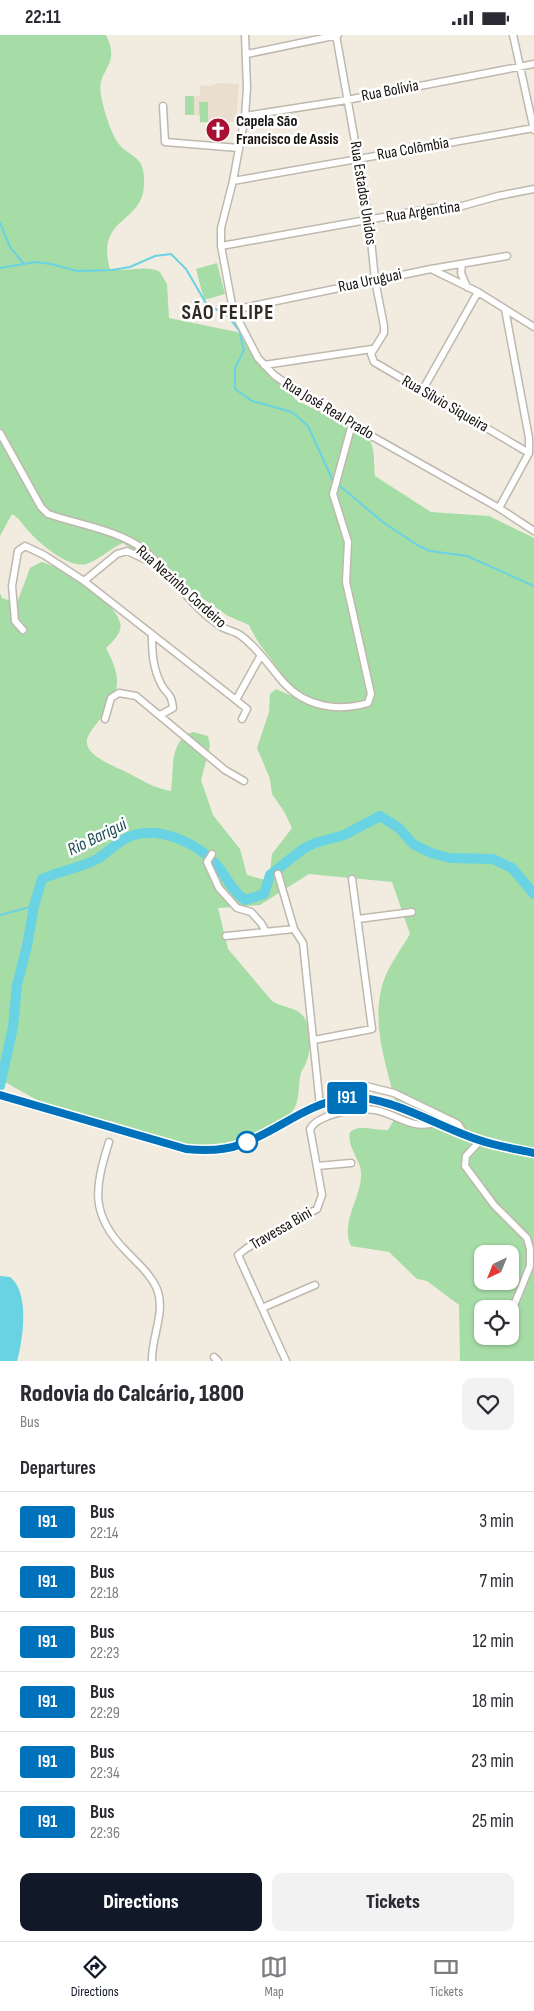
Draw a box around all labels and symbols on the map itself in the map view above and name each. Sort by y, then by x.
street label: Rua Bolívia [360,76,420,106]
place label: Capela São Francisco de Assis [236,112,339,149]
church icon: Capela São Francisco de Assis [205,117,231,143]
street label: Rua Colômbia [376,133,450,165]
street label: Rua Estados Unidos [345,140,381,246]
street label: Rua Argentina [385,197,461,227]
street label: Rua Uruguai [337,265,403,297]
district label: SÃO FELIPE [182,300,274,325]
street label: Rua Sílvio Siqueira [398,372,492,436]
street label: Rua José Real Prado [279,374,377,444]
street label: Rua Nezinho Cordeiro [132,542,230,632]
water label: Rio Barigui [64,813,131,860]
line badge: I91 [318,1082,376,1114]
unlabelled marker [236,1131,258,1153]
street label: Travessa Bini [247,1204,315,1254]
north arrow [474,1245,519,1290]

